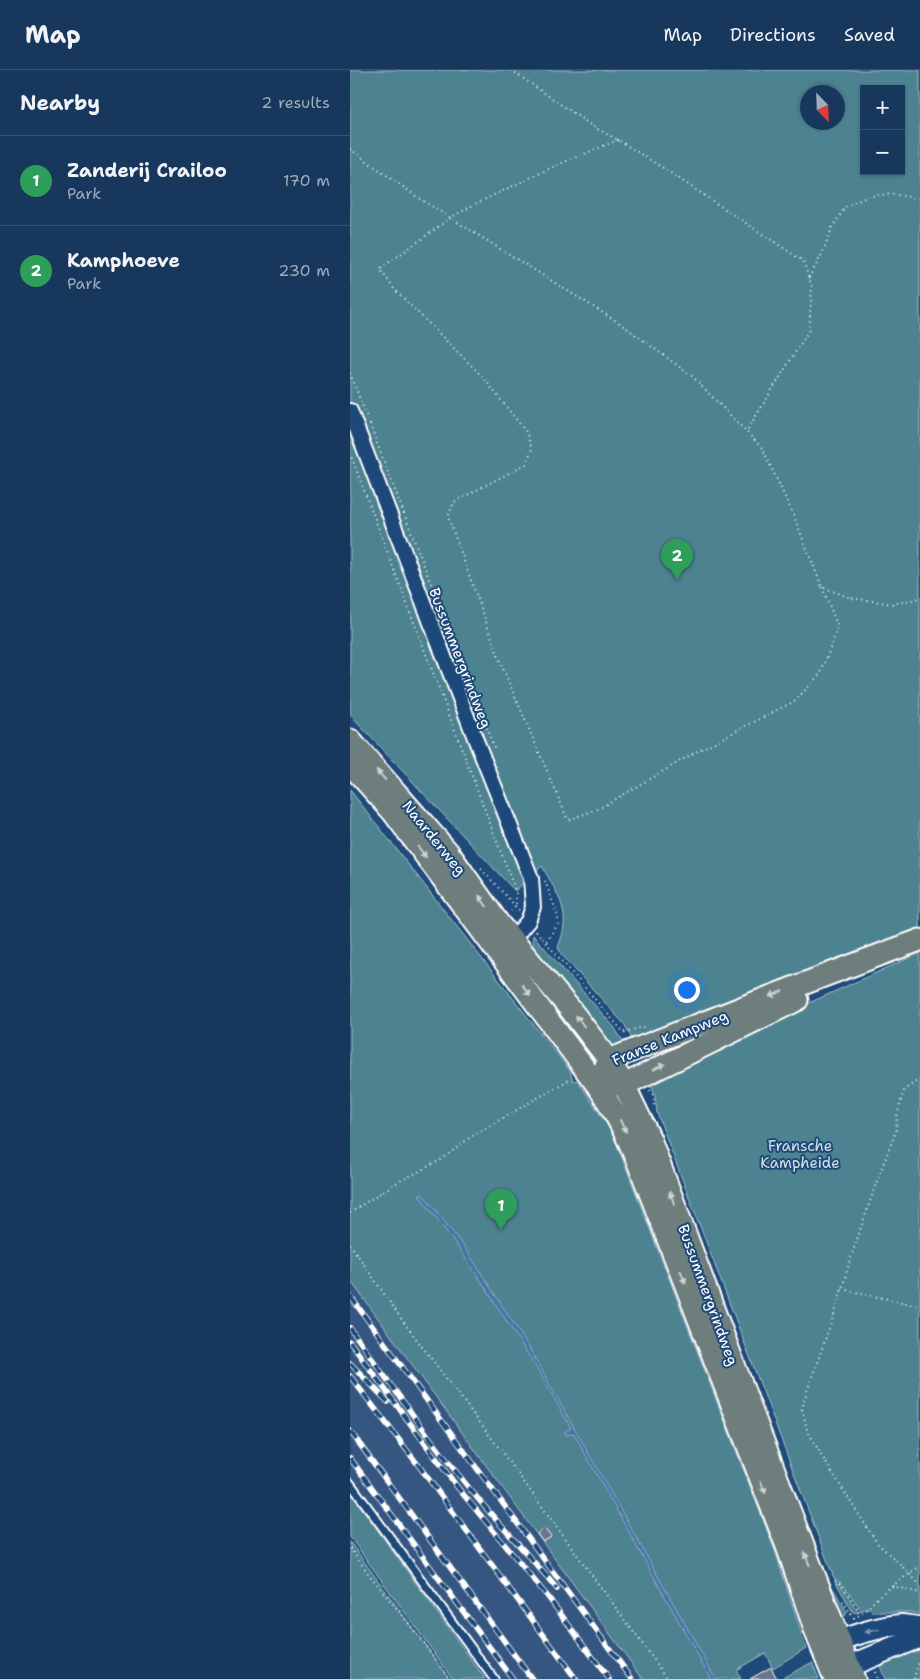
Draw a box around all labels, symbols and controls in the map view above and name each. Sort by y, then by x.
text: Map [25,19,81,51]
text: Map [664,23,702,47]
text: Directions [730,23,816,47]
text: Saved [844,23,895,47]
north arrow [800,85,845,130]
map controls [860,85,905,175]
button: + [860,85,905,130]
text: Nearby [20,89,100,117]
text: 2 results [261,92,330,113]
button: − [860,130,905,175]
text: Zanderij Crailoo [67,158,227,183]
text: 1 [32,170,40,191]
text: 170 m [283,170,330,191]
text: Park [67,183,101,204]
text: Kamphoeve [67,248,180,273]
text: 2 [30,260,42,281]
text: 230 m [278,260,330,281]
text: Park [67,273,101,294]
pin: 2 [661,539,693,580]
street label: Bussummergrindweg [424,585,496,731]
one-way arrow [376,769,387,781]
street label: Naarderweg [398,796,470,880]
one-way arrow [417,845,427,859]
one-way arrow [478,894,488,908]
your location [674,977,700,1003]
one-way arrow [521,983,531,997]
one-way arrow [769,990,783,998]
street label: Franse Kampweg [609,1006,731,1070]
one-way arrow [574,1015,585,1028]
one-way arrow [652,1063,666,1071]
one-way arrow [619,1119,627,1133]
park label: Fransche Kampheide [760,1136,840,1173]
pin: 1 [485,1189,517,1230]
one-way arrow [667,1190,675,1205]
street label: Bussummergrindweg [673,1222,743,1368]
one-way arrow [679,1270,687,1285]
one-way arrow [760,1479,767,1494]
one-way arrow [803,1552,811,1566]
one-way arrow [864,1627,880,1635]

